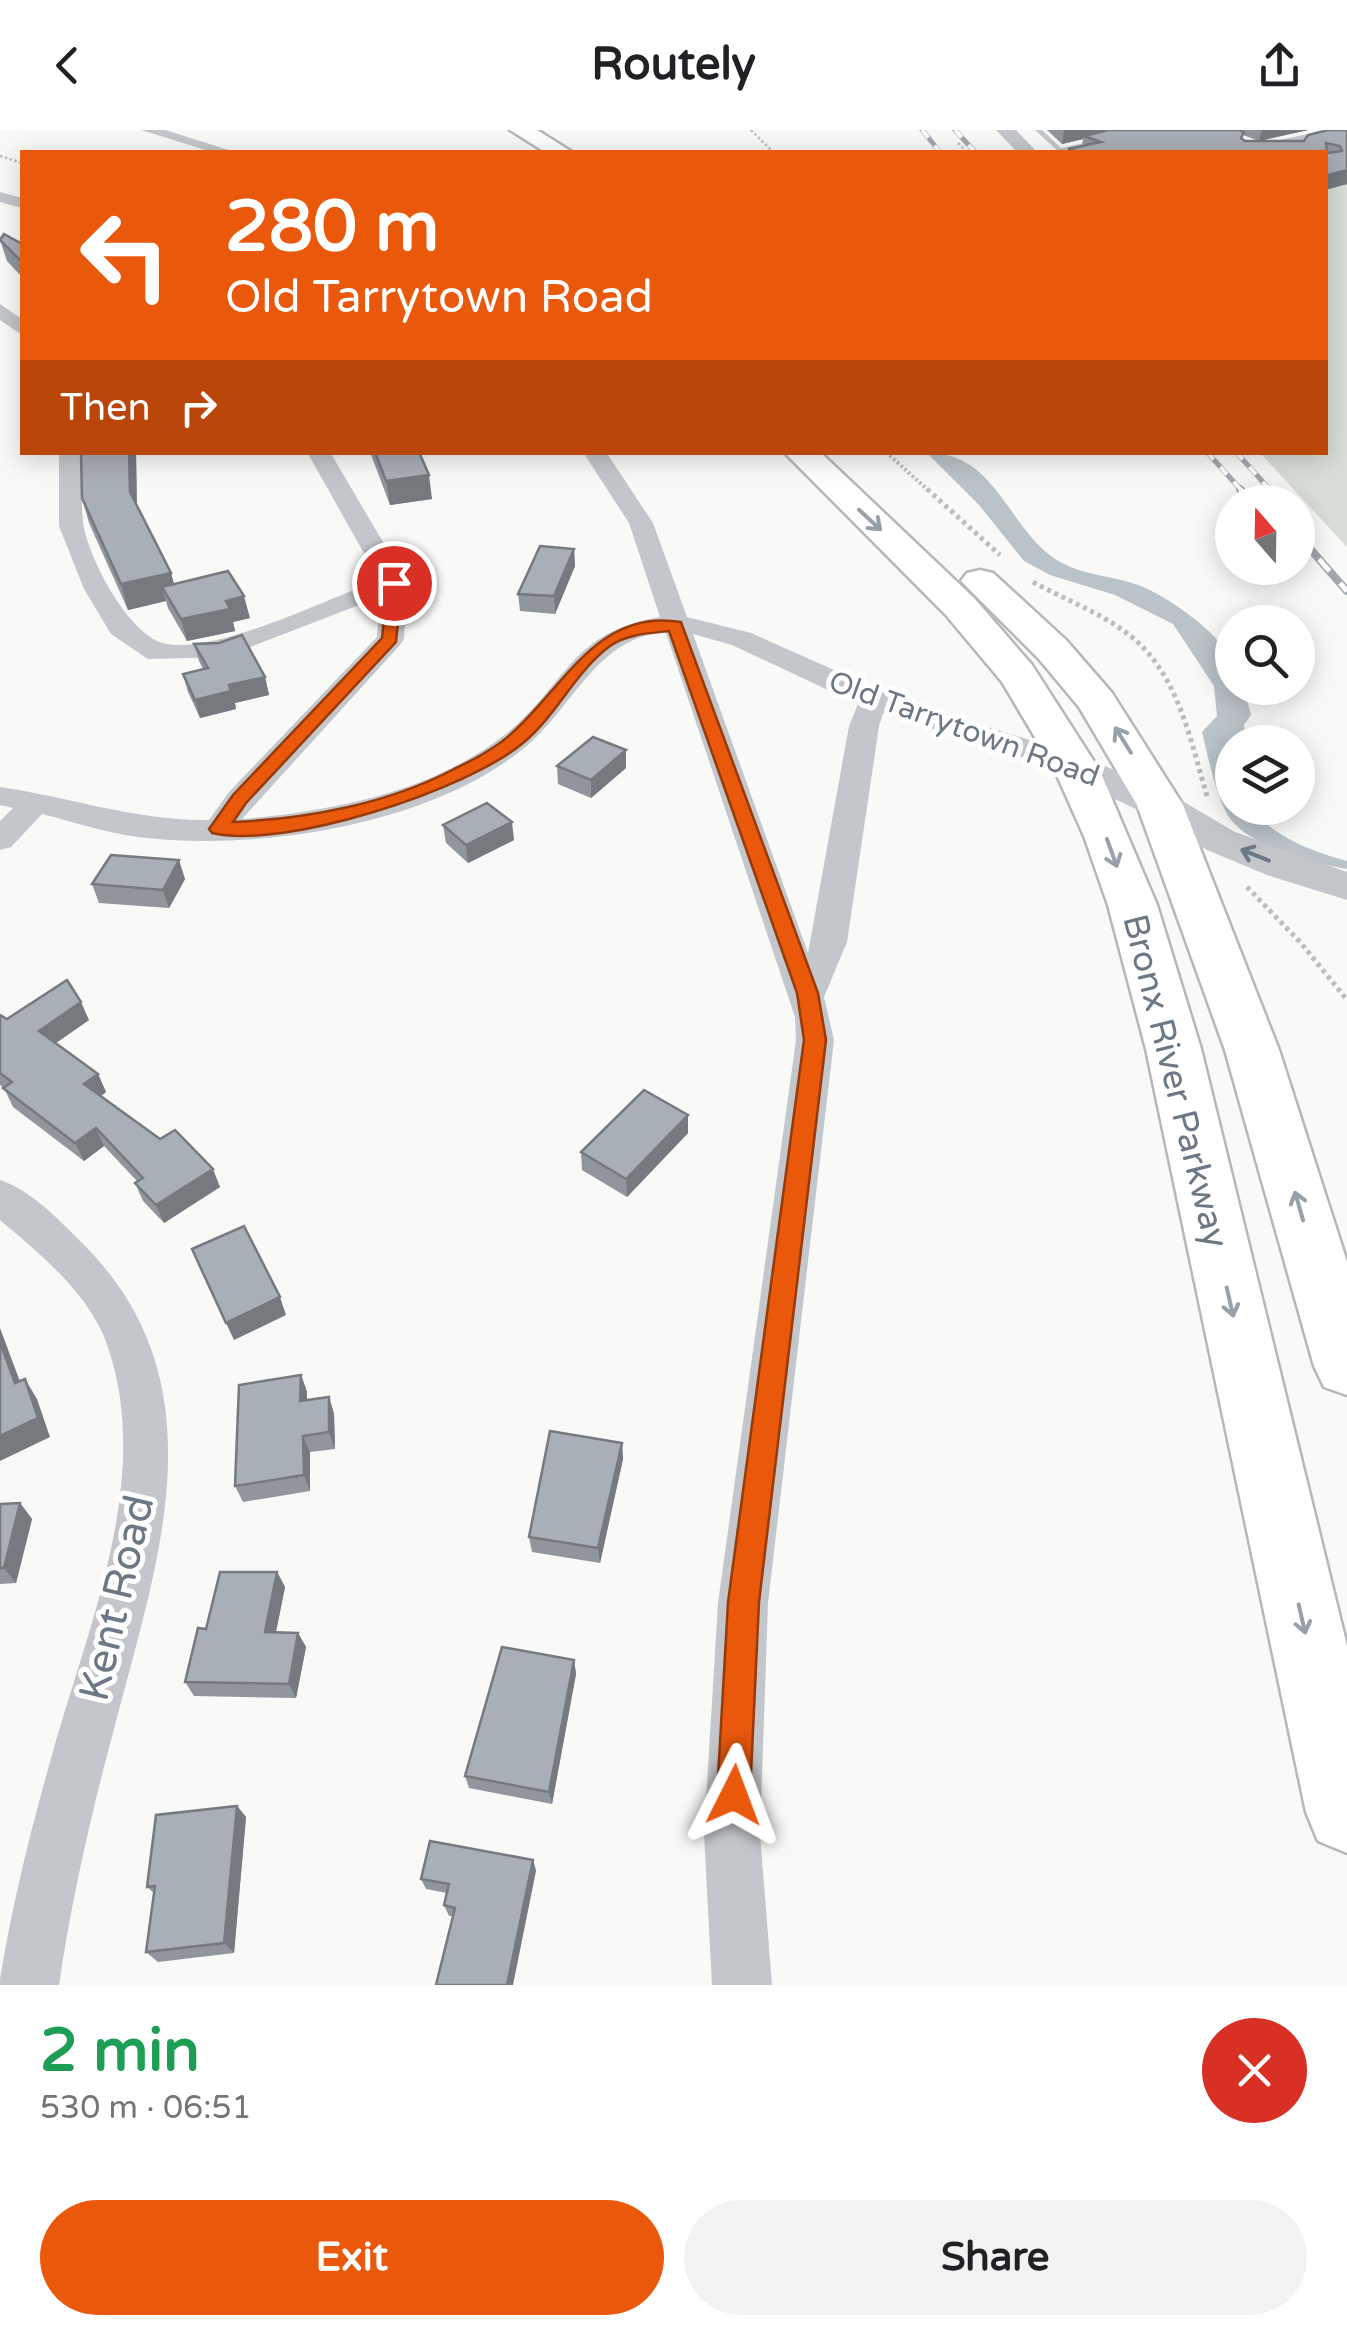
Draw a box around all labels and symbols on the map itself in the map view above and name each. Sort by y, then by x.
north arrow [1215,485,1315,585]
one-way arrow [858,508,882,532]
pin [352,541,437,626]
street label: Old Tarrytown Road [824,663,1104,795]
one-way arrow [1112,726,1133,754]
one-way arrow [1104,837,1122,868]
one-way arrow [1240,845,1270,863]
street label: Bronx River Parkway [1113,910,1237,1252]
one-way arrow [1289,1191,1307,1222]
one-way arrow [1222,1285,1240,1317]
street label: Kent Road [69,1490,165,1706]
one-way arrow [1294,1602,1312,1634]
position arrow [682,1743,786,1847]

